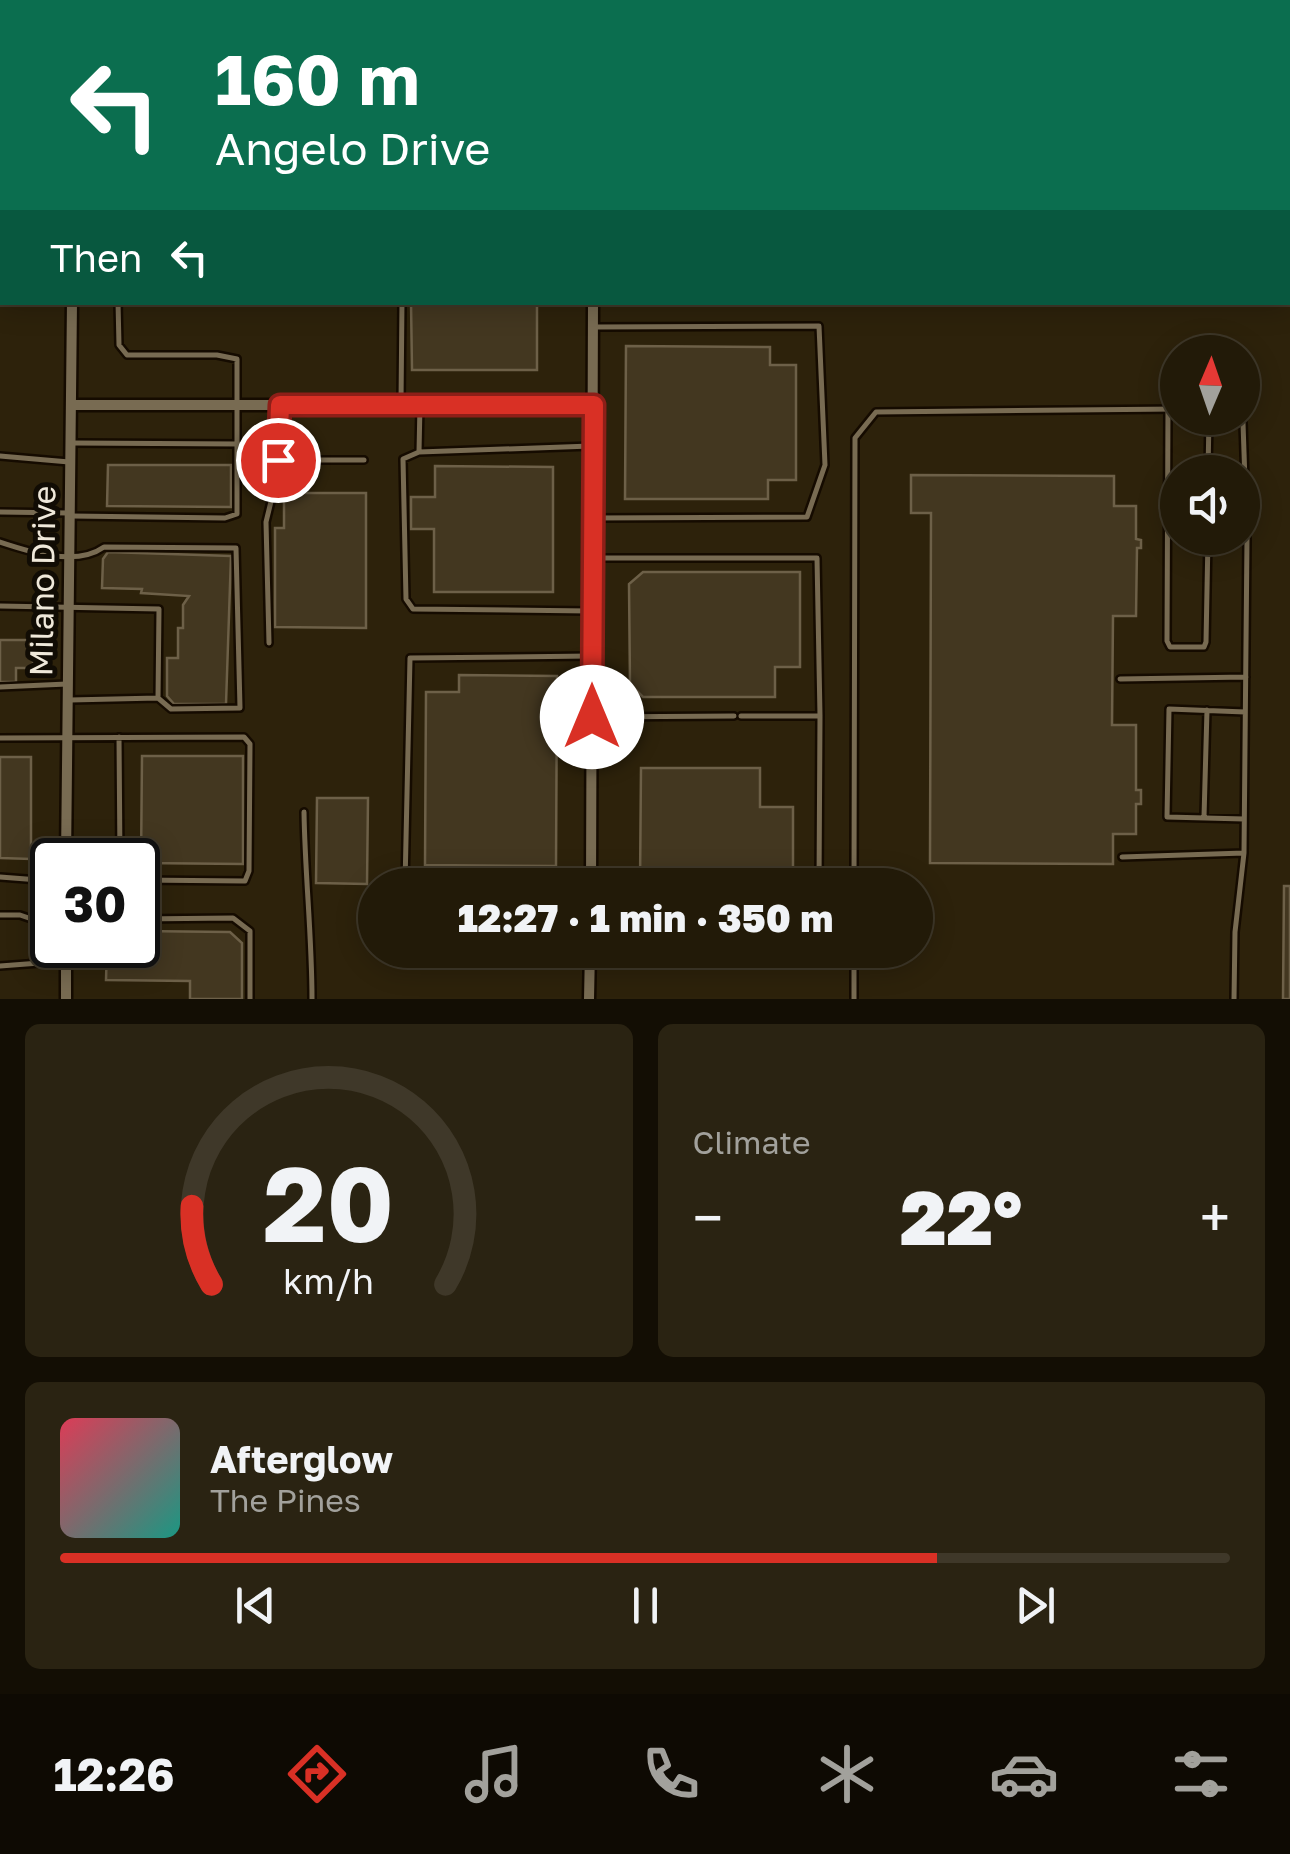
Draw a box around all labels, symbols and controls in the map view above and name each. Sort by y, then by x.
text: 160 m [215,36,420,120]
icon: left [50,40,180,170]
text: Angelo Drive [215,121,490,175]
icon: left [162,230,217,285]
text: Then [50,235,142,280]
north arrow [1160,335,1260,435]
map controls [1160,335,1260,555]
pin [236,418,321,503]
icon: arrive [251,433,306,488]
button: sound [1160,455,1260,555]
street label: Milano Drive [21,485,63,677]
position arrow [540,665,644,769]
speed limit sign: 30 [30,838,160,968]
text: 12:27 · 1 min · 350 m [458,895,833,940]
text: Climate [693,1123,811,1161]
text: 20 [263,1140,394,1265]
text: 22° [900,1171,1022,1262]
text: − [693,1184,723,1250]
text: + [1200,1184,1230,1250]
text: km/h [283,1259,374,1302]
text: Afterglow [210,1436,393,1481]
text: The Pines [210,1481,361,1519]
icon: previous [228,1578,283,1633]
icon: pause [618,1578,673,1633]
icon: next [1008,1578,1063,1633]
icon: directions [282,1739,352,1809]
icon: music [459,1739,529,1809]
icon: phone [636,1739,706,1809]
icon: climate [812,1739,882,1809]
icon: car [989,1739,1059,1809]
icon: filters [1166,1739,1236,1809]
text: 12:26 [53,1747,175,1801]

